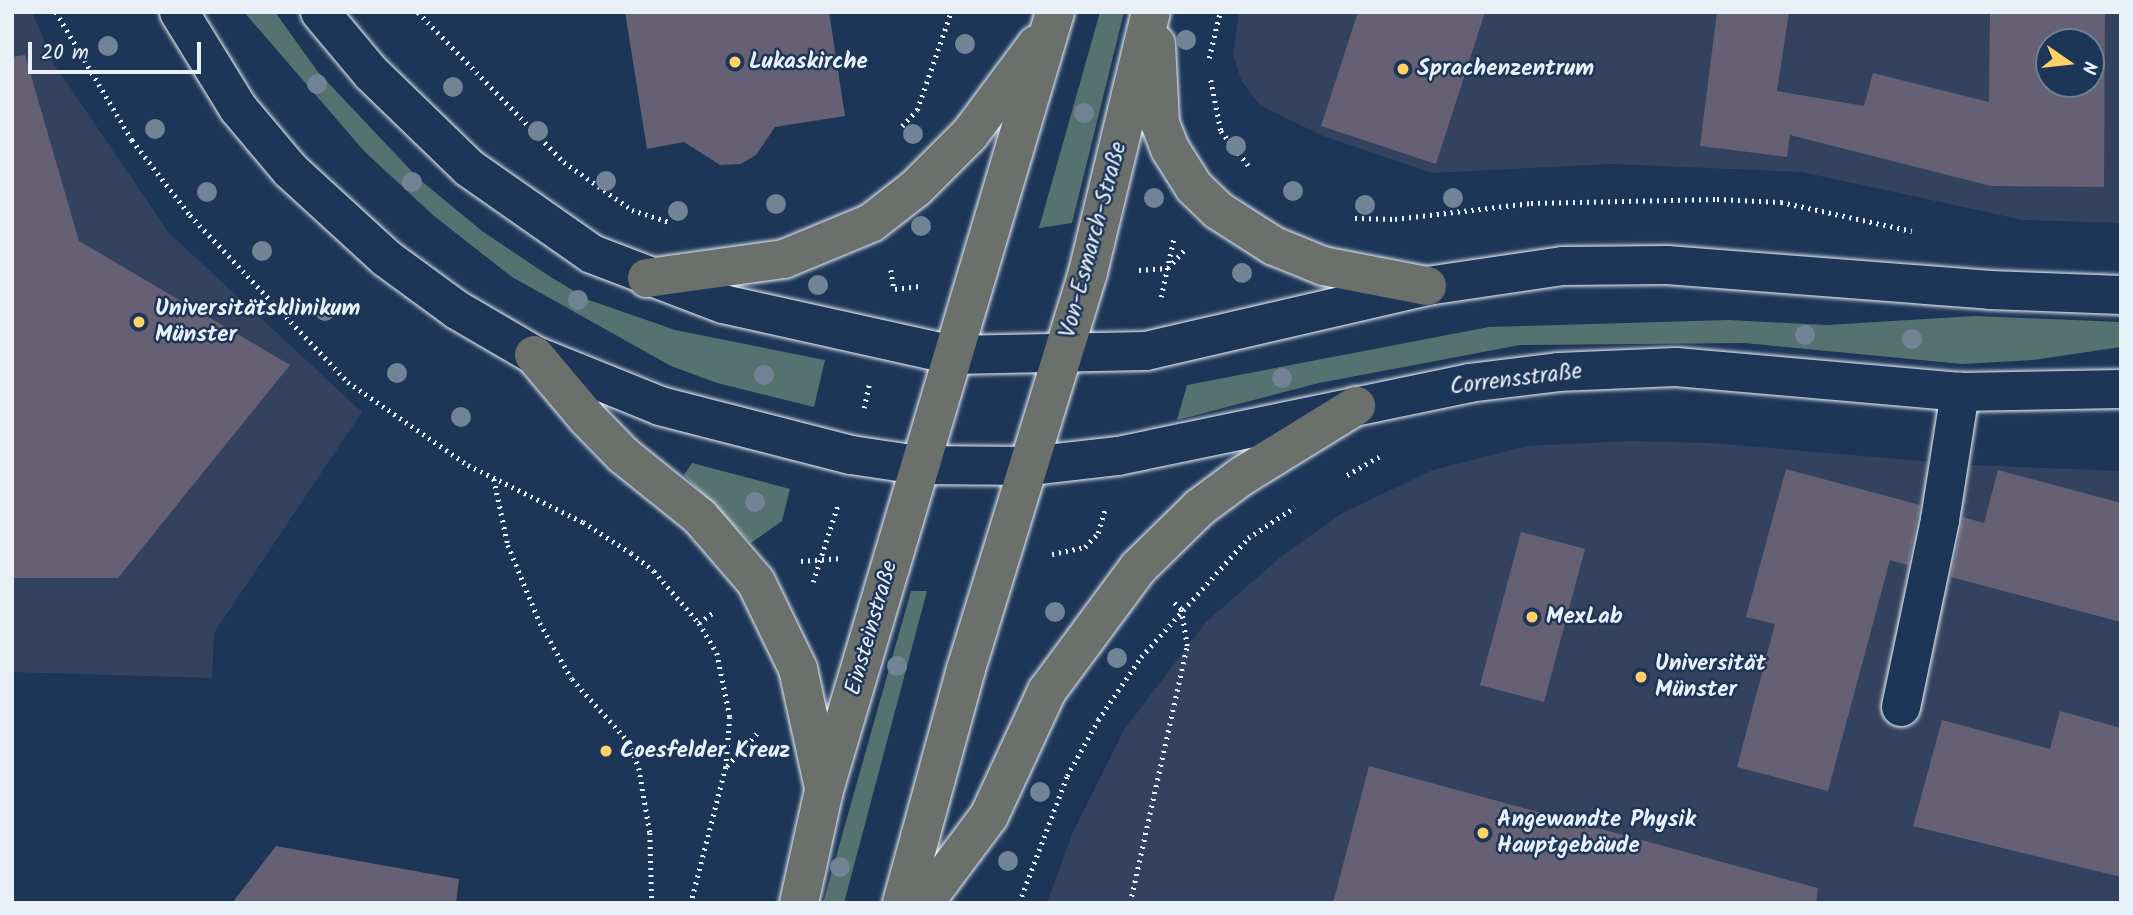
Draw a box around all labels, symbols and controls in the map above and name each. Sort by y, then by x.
scale bar [32,28,205,72]
north arrow [2035,28,2105,98]
text: 20 m [41,37,89,70]
place label: Lukaskirche [749,48,868,76]
marker: Lukaskirche [727,54,743,70]
place label: Sprachenzentrum [1417,55,1594,83]
text: N [2072,58,2104,77]
marker: Sprachenzentrum [1395,61,1411,77]
street label: Von-Esmarch-Straße [1055,139,1133,341]
place label: Universitätsklinikum Münster [155,295,360,349]
marker: Universitätsklinikum Münster [129,312,149,332]
street label: Corrensstraße [1448,358,1584,402]
street label: Einsteinstraße [840,557,904,699]
place label: MexLab [1546,603,1623,631]
marker: MexLab [1524,609,1540,625]
place label: Universität Münster [1655,650,1766,704]
marker: Universität Münster [1633,669,1649,685]
place label: Coesfelder Kreuz [620,737,790,765]
marker: Coesfelder Kreuz [598,743,614,759]
place label: Angewandte Physik Hauptgebäude [1497,806,1696,860]
marker: Angewandte Physik Hauptgebäude [1475,825,1491,841]

